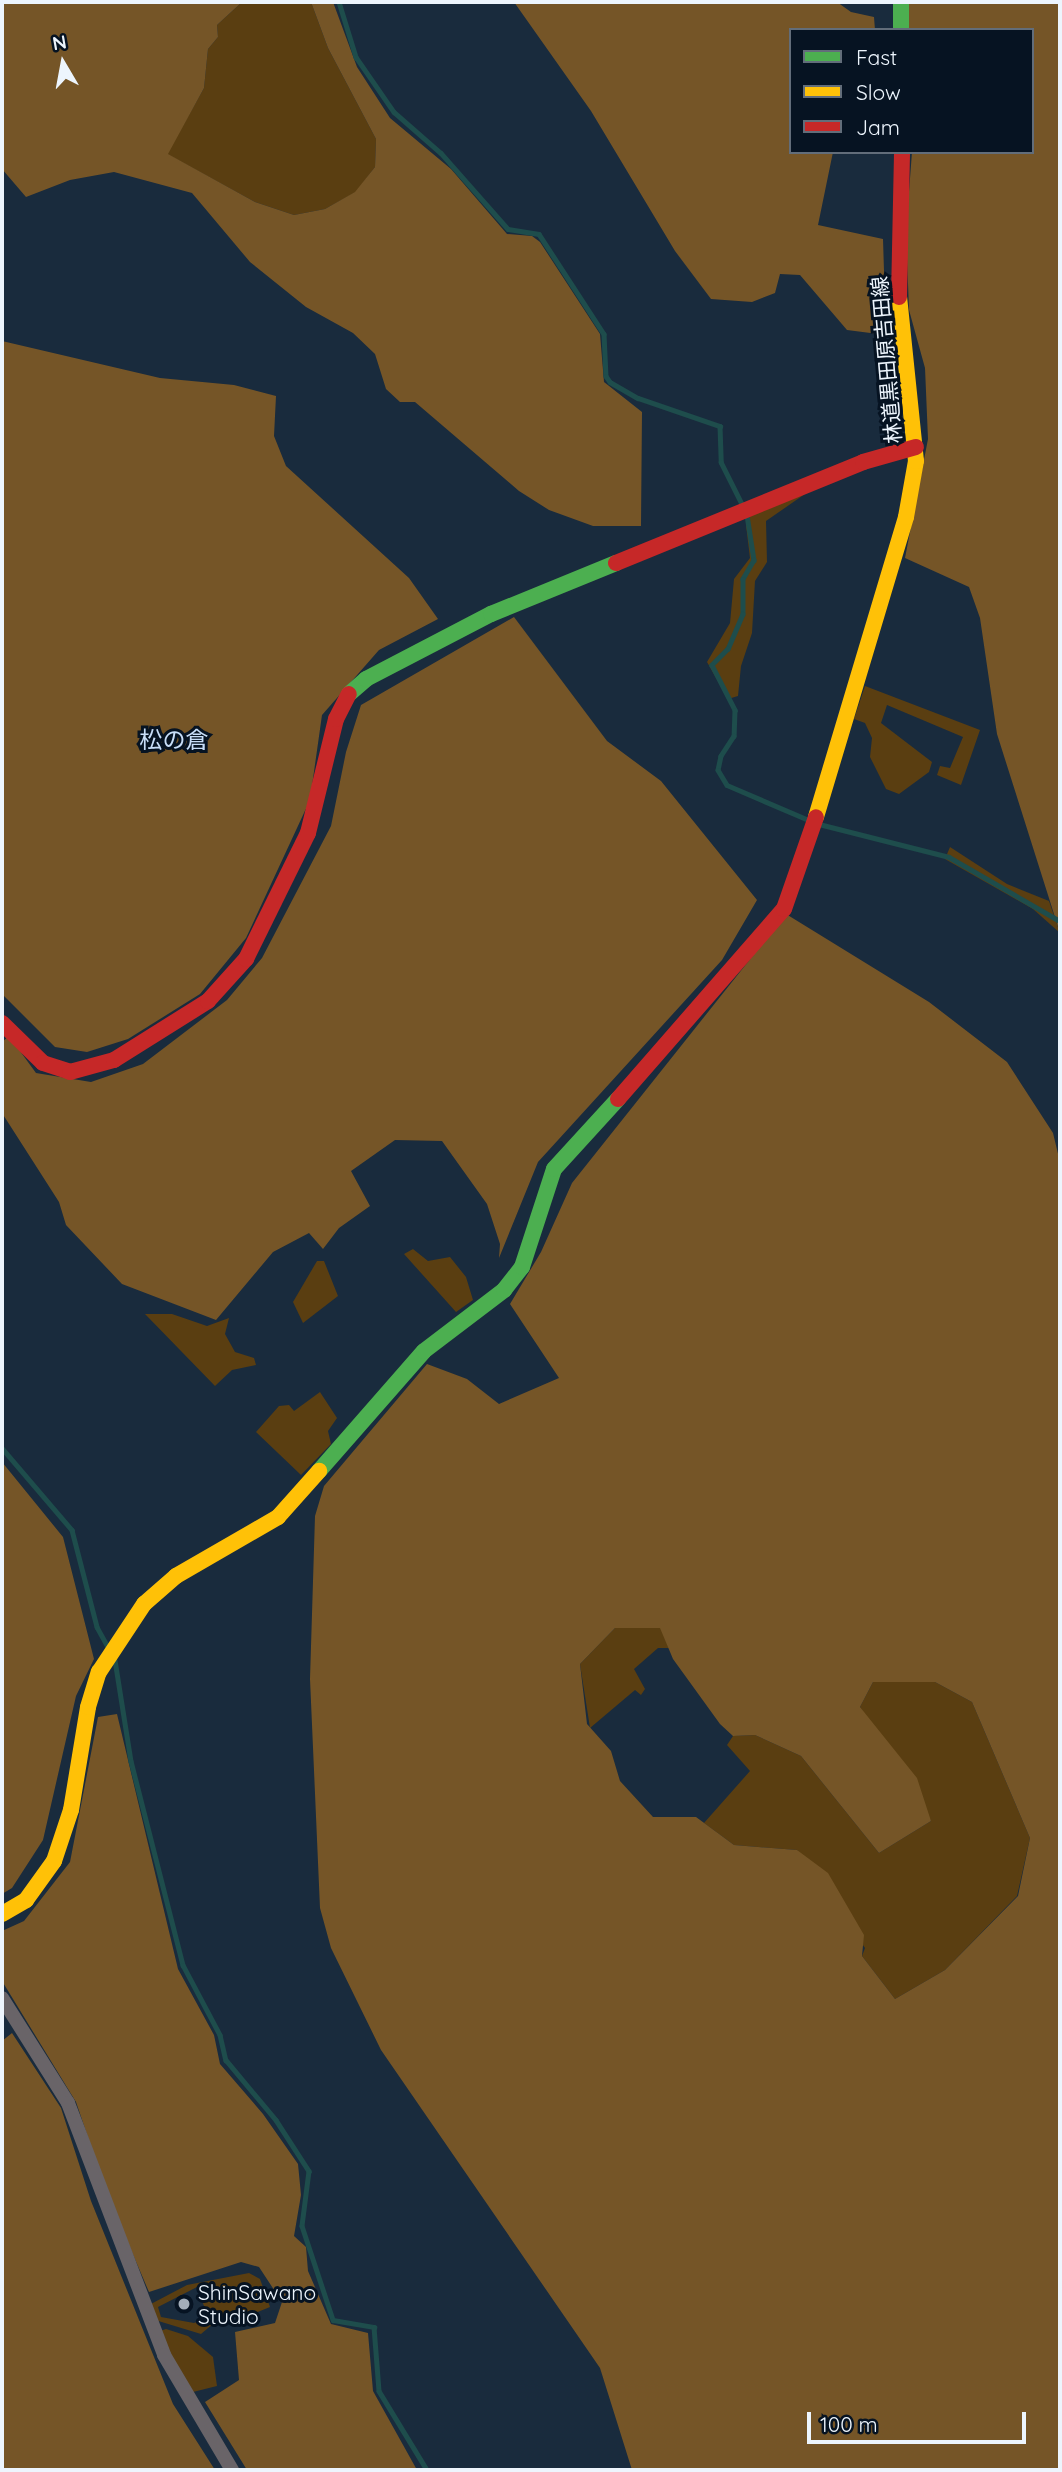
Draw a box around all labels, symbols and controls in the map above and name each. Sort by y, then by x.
north arrow [28,28,98,98]
legend [789,28,1034,154]
text: N [50,29,68,55]
text: Fast [856,44,897,70]
text: Slow [856,79,901,105]
text: Jam [856,114,900,140]
street label: 林道黒田原吉田線 [866,275,906,445]
district label: 松の倉 [140,726,208,754]
place label: ShinSawano Studio [198,2279,316,2329]
marker: ShinSawano Studio [176,2296,192,2312]
scale bar [810,2398,1029,2442]
text: 100 m [820,2411,878,2437]

